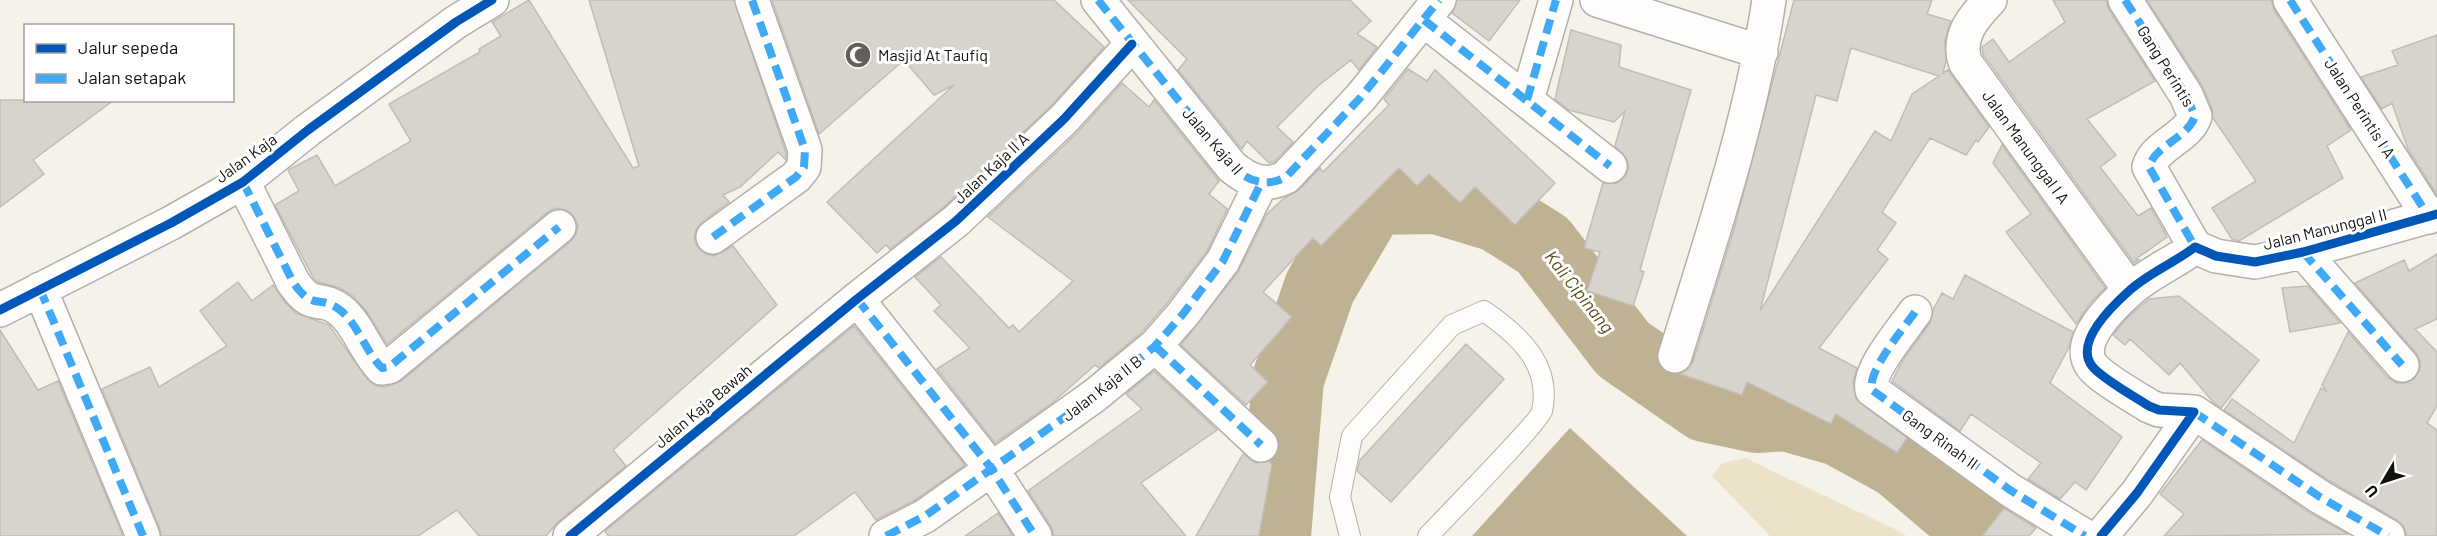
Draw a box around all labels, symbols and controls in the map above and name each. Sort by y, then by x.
street label: Gang Perintis [2134,22,2199,110]
legend [24,24,234,102]
text: Jalur sepeda [78,36,178,58]
mosque icon: Masjid At Taufiq [843,40,873,70]
place label: Masjid At Taufiq [878,45,988,64]
street label: Jalan Perintis I A [2321,54,2400,161]
text: Jalan setapak [78,66,186,88]
street label: Jalan Manunggal I A [1979,86,2074,207]
street label: Jalan Kaja II [1179,103,1248,178]
street label: Jalan Kaja II A [949,128,1032,207]
street label: Jalan Kaja [211,129,280,186]
street label: Jalan Manunggal II [2261,204,2389,253]
water label: Kali Cipinang [1541,246,1619,337]
street label: Jalan Kaja II B [1058,351,1145,425]
street label: Jalan Kaja Bawah [650,360,755,452]
street label: Gang Rinah II [1899,405,1982,472]
north arrow [2353,452,2413,512]
text: U [2360,482,2382,502]

